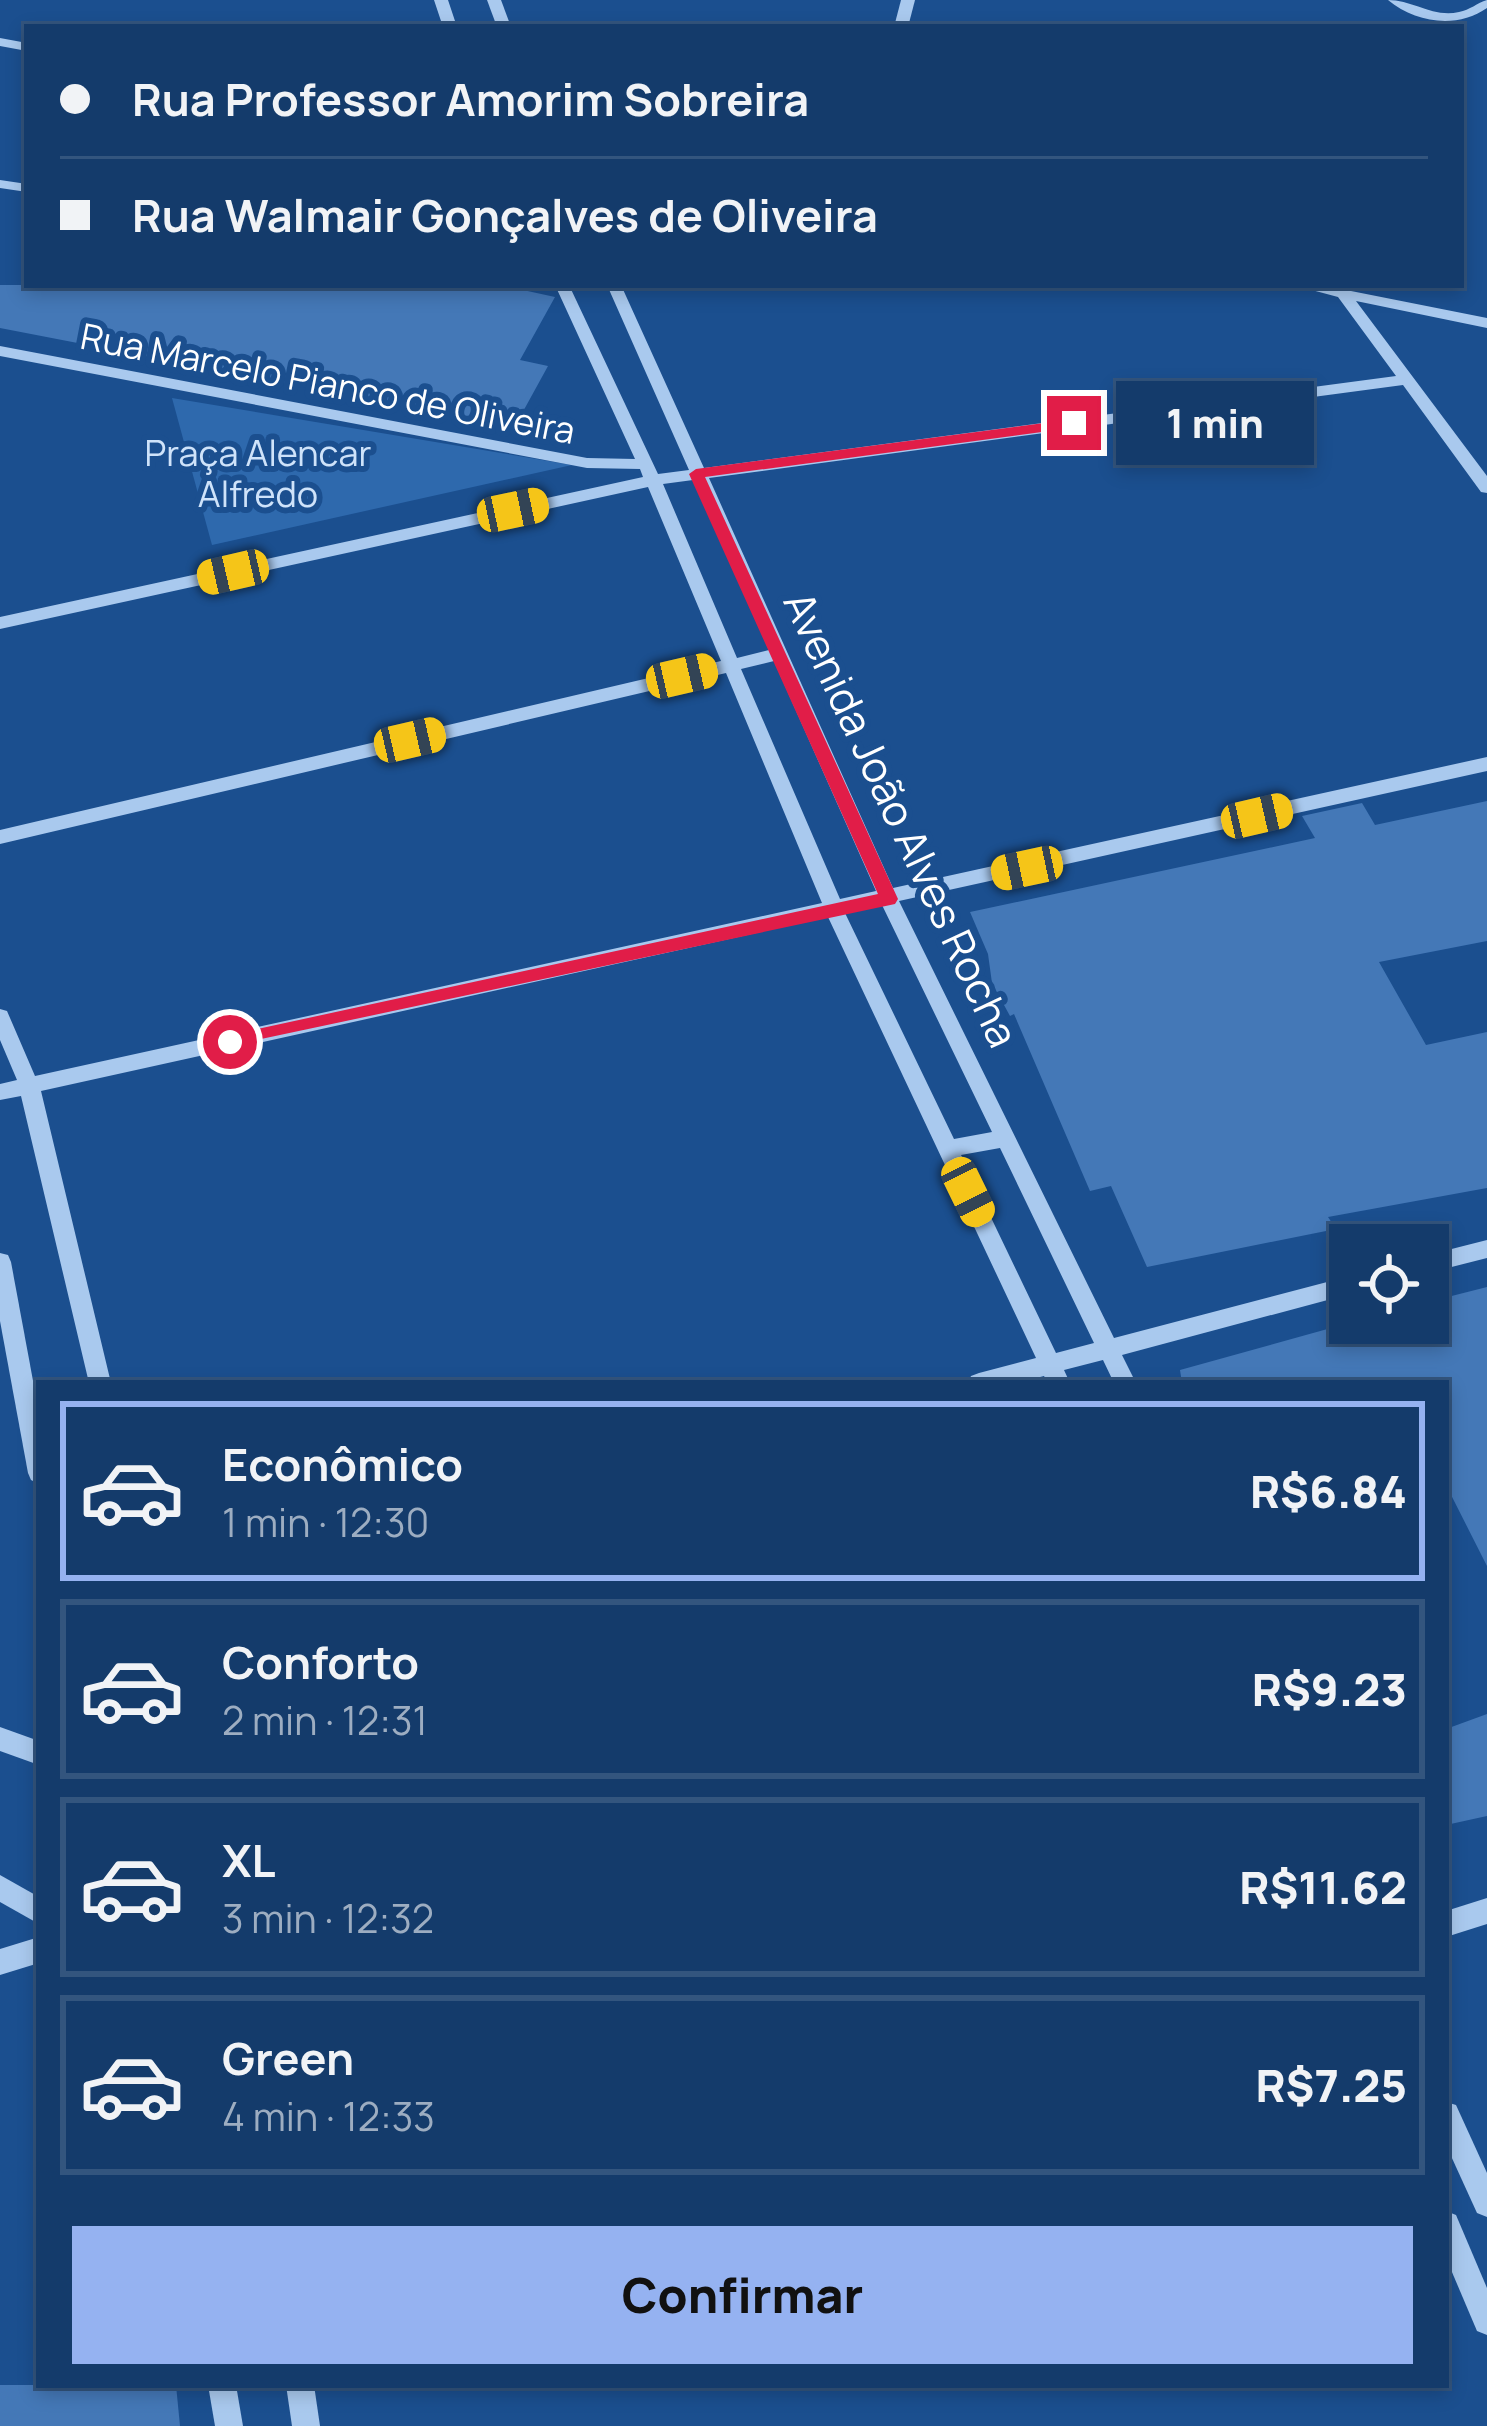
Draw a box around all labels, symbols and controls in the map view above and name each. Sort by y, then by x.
text: Rua Professor Amorim Sobreira [132,68,809,130]
text: Rua Walmair Gonçalves de Oliveira [132,184,878,246]
street label: Rua Marcelo Pianco de Oliveira [77,311,579,455]
callout: 1 min [1116,381,1314,465]
route end [1047,396,1101,450]
text: 1 min [1166,396,1264,450]
park label: Praça Alencar Alfredo [145,428,371,518]
car [474,485,552,535]
car [194,546,272,598]
street label: Avenida João Alves Rocha [771,582,1033,1056]
car [643,650,721,702]
car [371,714,449,766]
car [1218,790,1296,842]
car [988,843,1066,893]
route start [203,1015,257,1069]
car [936,1152,1000,1232]
map controls [1329,1224,1449,1344]
button: locate [1329,1224,1449,1344]
text: Econômico [222,1433,463,1495]
icon: car [78,1437,186,1545]
text: R$6.84 [1250,1460,1407,1522]
text: 1 min · 12:30 [222,1495,429,1549]
text: Conforto [222,1631,419,1693]
icon: car [78,1635,186,1743]
text: R$9.23 [1252,1658,1407,1720]
text: 2 min · 12:31 [222,1693,428,1747]
text: XL [222,1829,276,1891]
icon: car [78,1833,186,1941]
text: R$11.62 [1239,1856,1407,1918]
text: 3 min · 12:32 [222,1891,434,1945]
text: Green [222,2027,354,2089]
icon: car [78,2031,186,2139]
text: R$7.25 [1255,2054,1407,2116]
text: 4 min · 12:33 [222,2089,435,2143]
button: Confirmar [72,2226,1413,2364]

